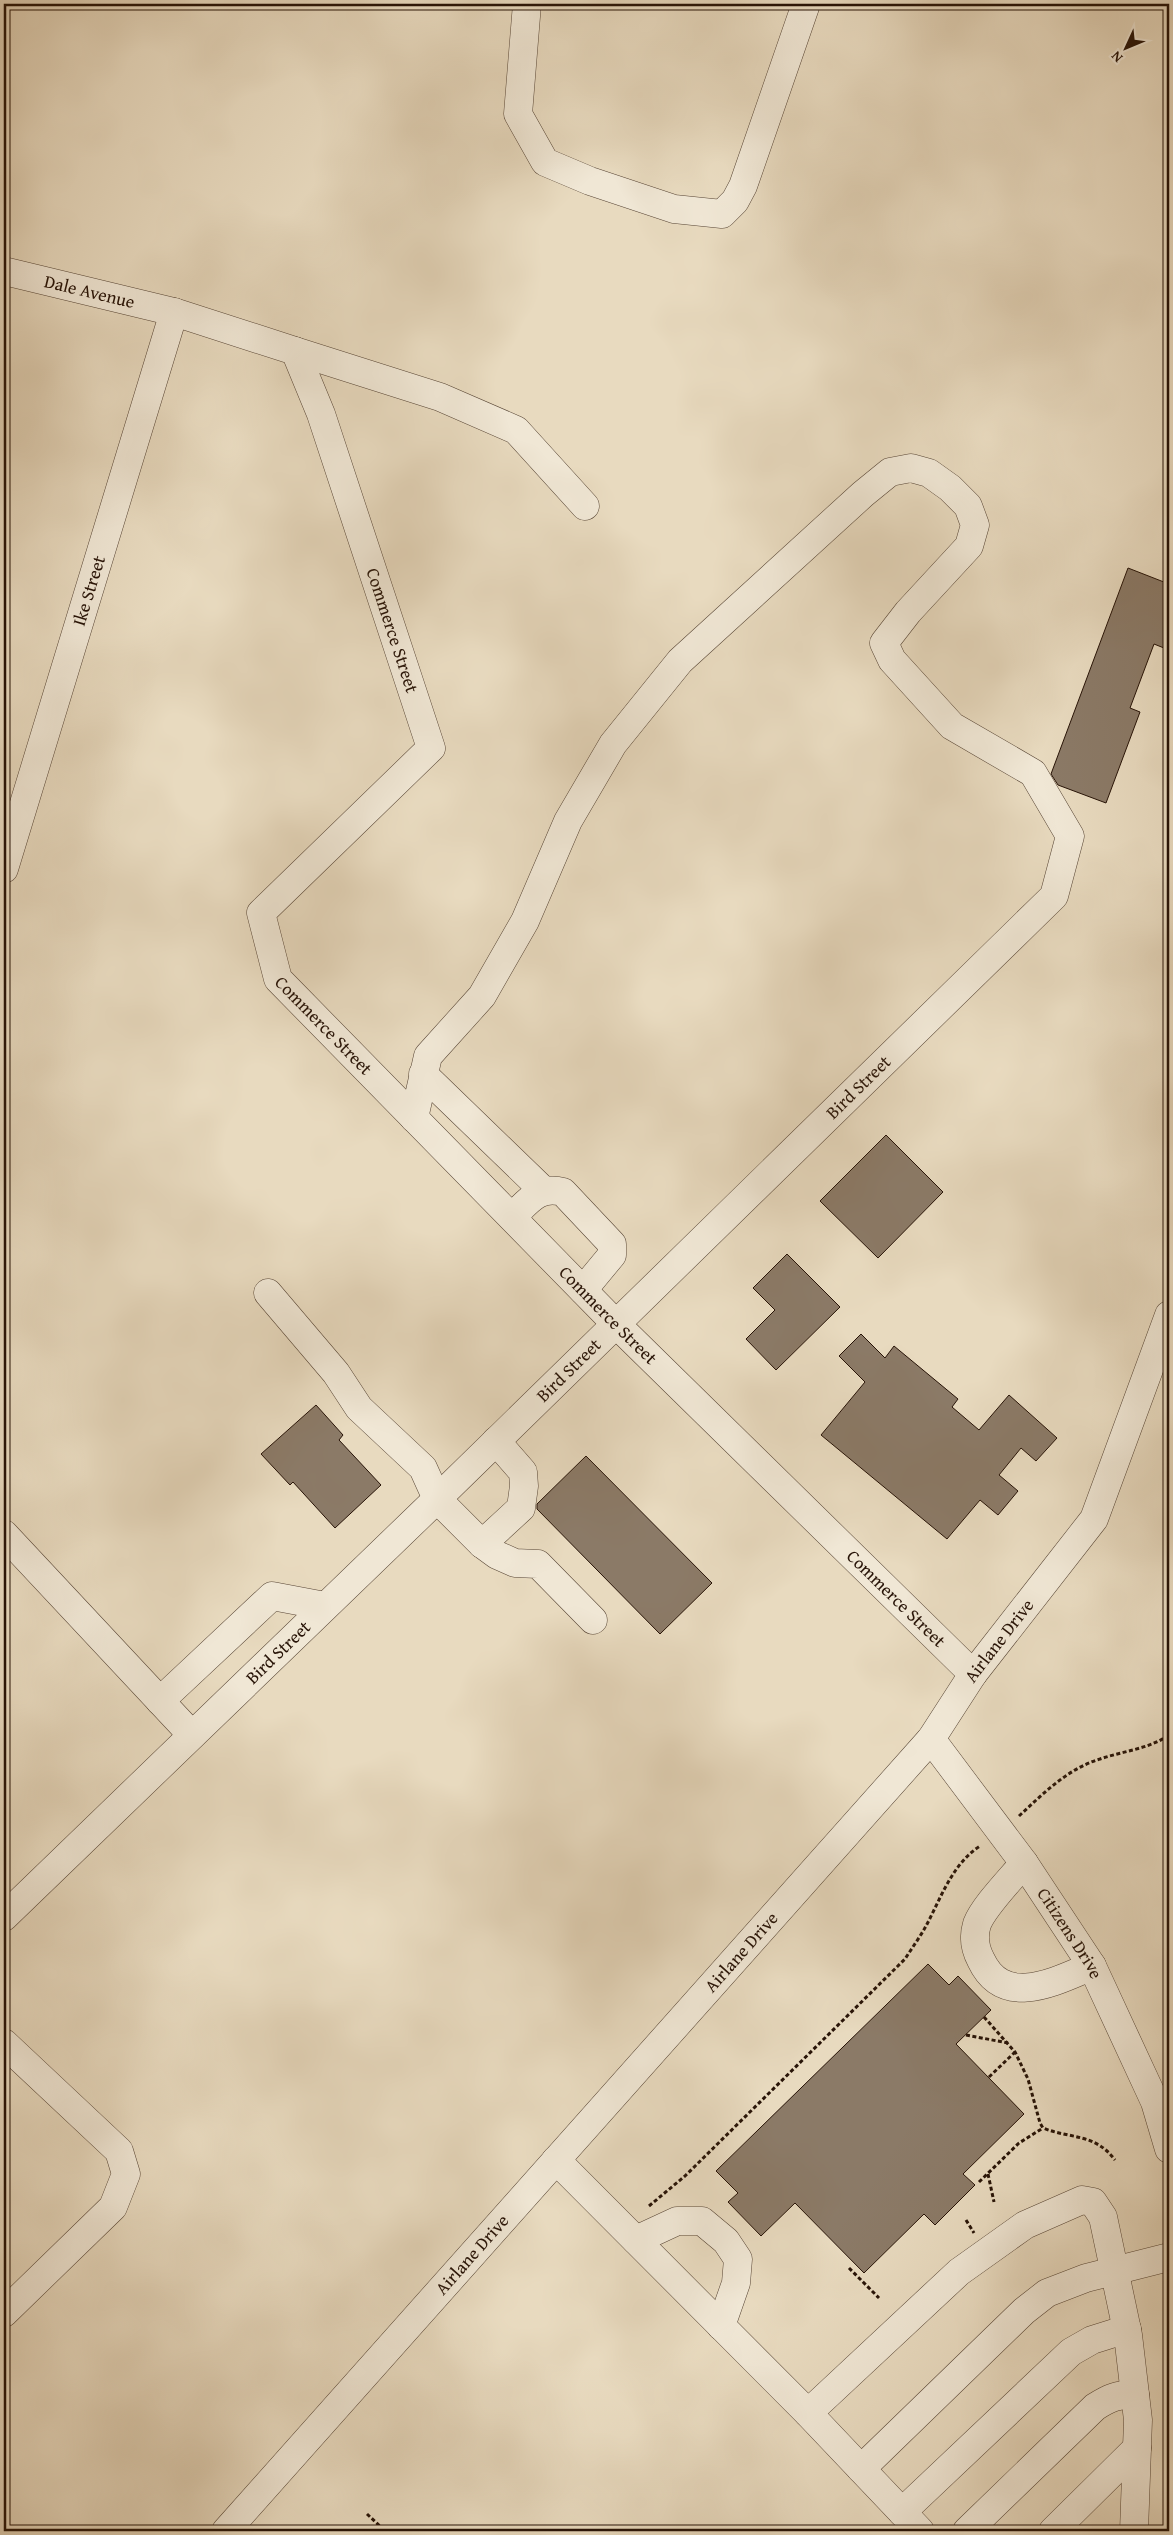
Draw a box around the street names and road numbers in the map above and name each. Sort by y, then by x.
street label: Dale Avenue [42,267,138,315]
street label: Ike Street [65,551,112,629]
street label: Commerce Street [360,564,426,697]
street label: Commerce Street [269,969,380,1082]
street label: Bird Street [819,1048,897,1125]
street label: Commerce Street [553,1259,664,1371]
street label: Bird Street [530,1331,607,1408]
street label: Commerce Street [841,1543,953,1654]
street label: Airlane Drive [957,1593,1040,1688]
street label: Bird Street [239,1613,317,1690]
street label: Citizens Drive [1031,1882,1110,1983]
street label: Airlane Drive [698,1905,784,1998]
street label: Airlane Drive [428,2208,515,2301]

